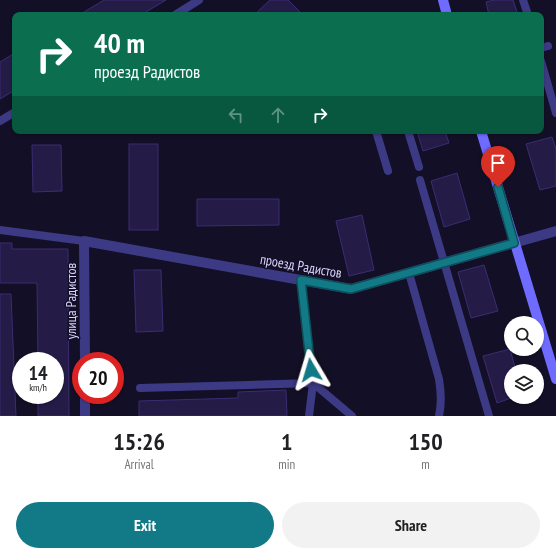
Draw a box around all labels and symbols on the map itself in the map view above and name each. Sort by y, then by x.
pin [481,146,515,187]
street label: проезд Радистов [259,250,344,282]
street label: улица Радистов [62,262,80,339]
position arrow [290,349,332,391]
speed limit sign: 20 [72,352,124,404]

